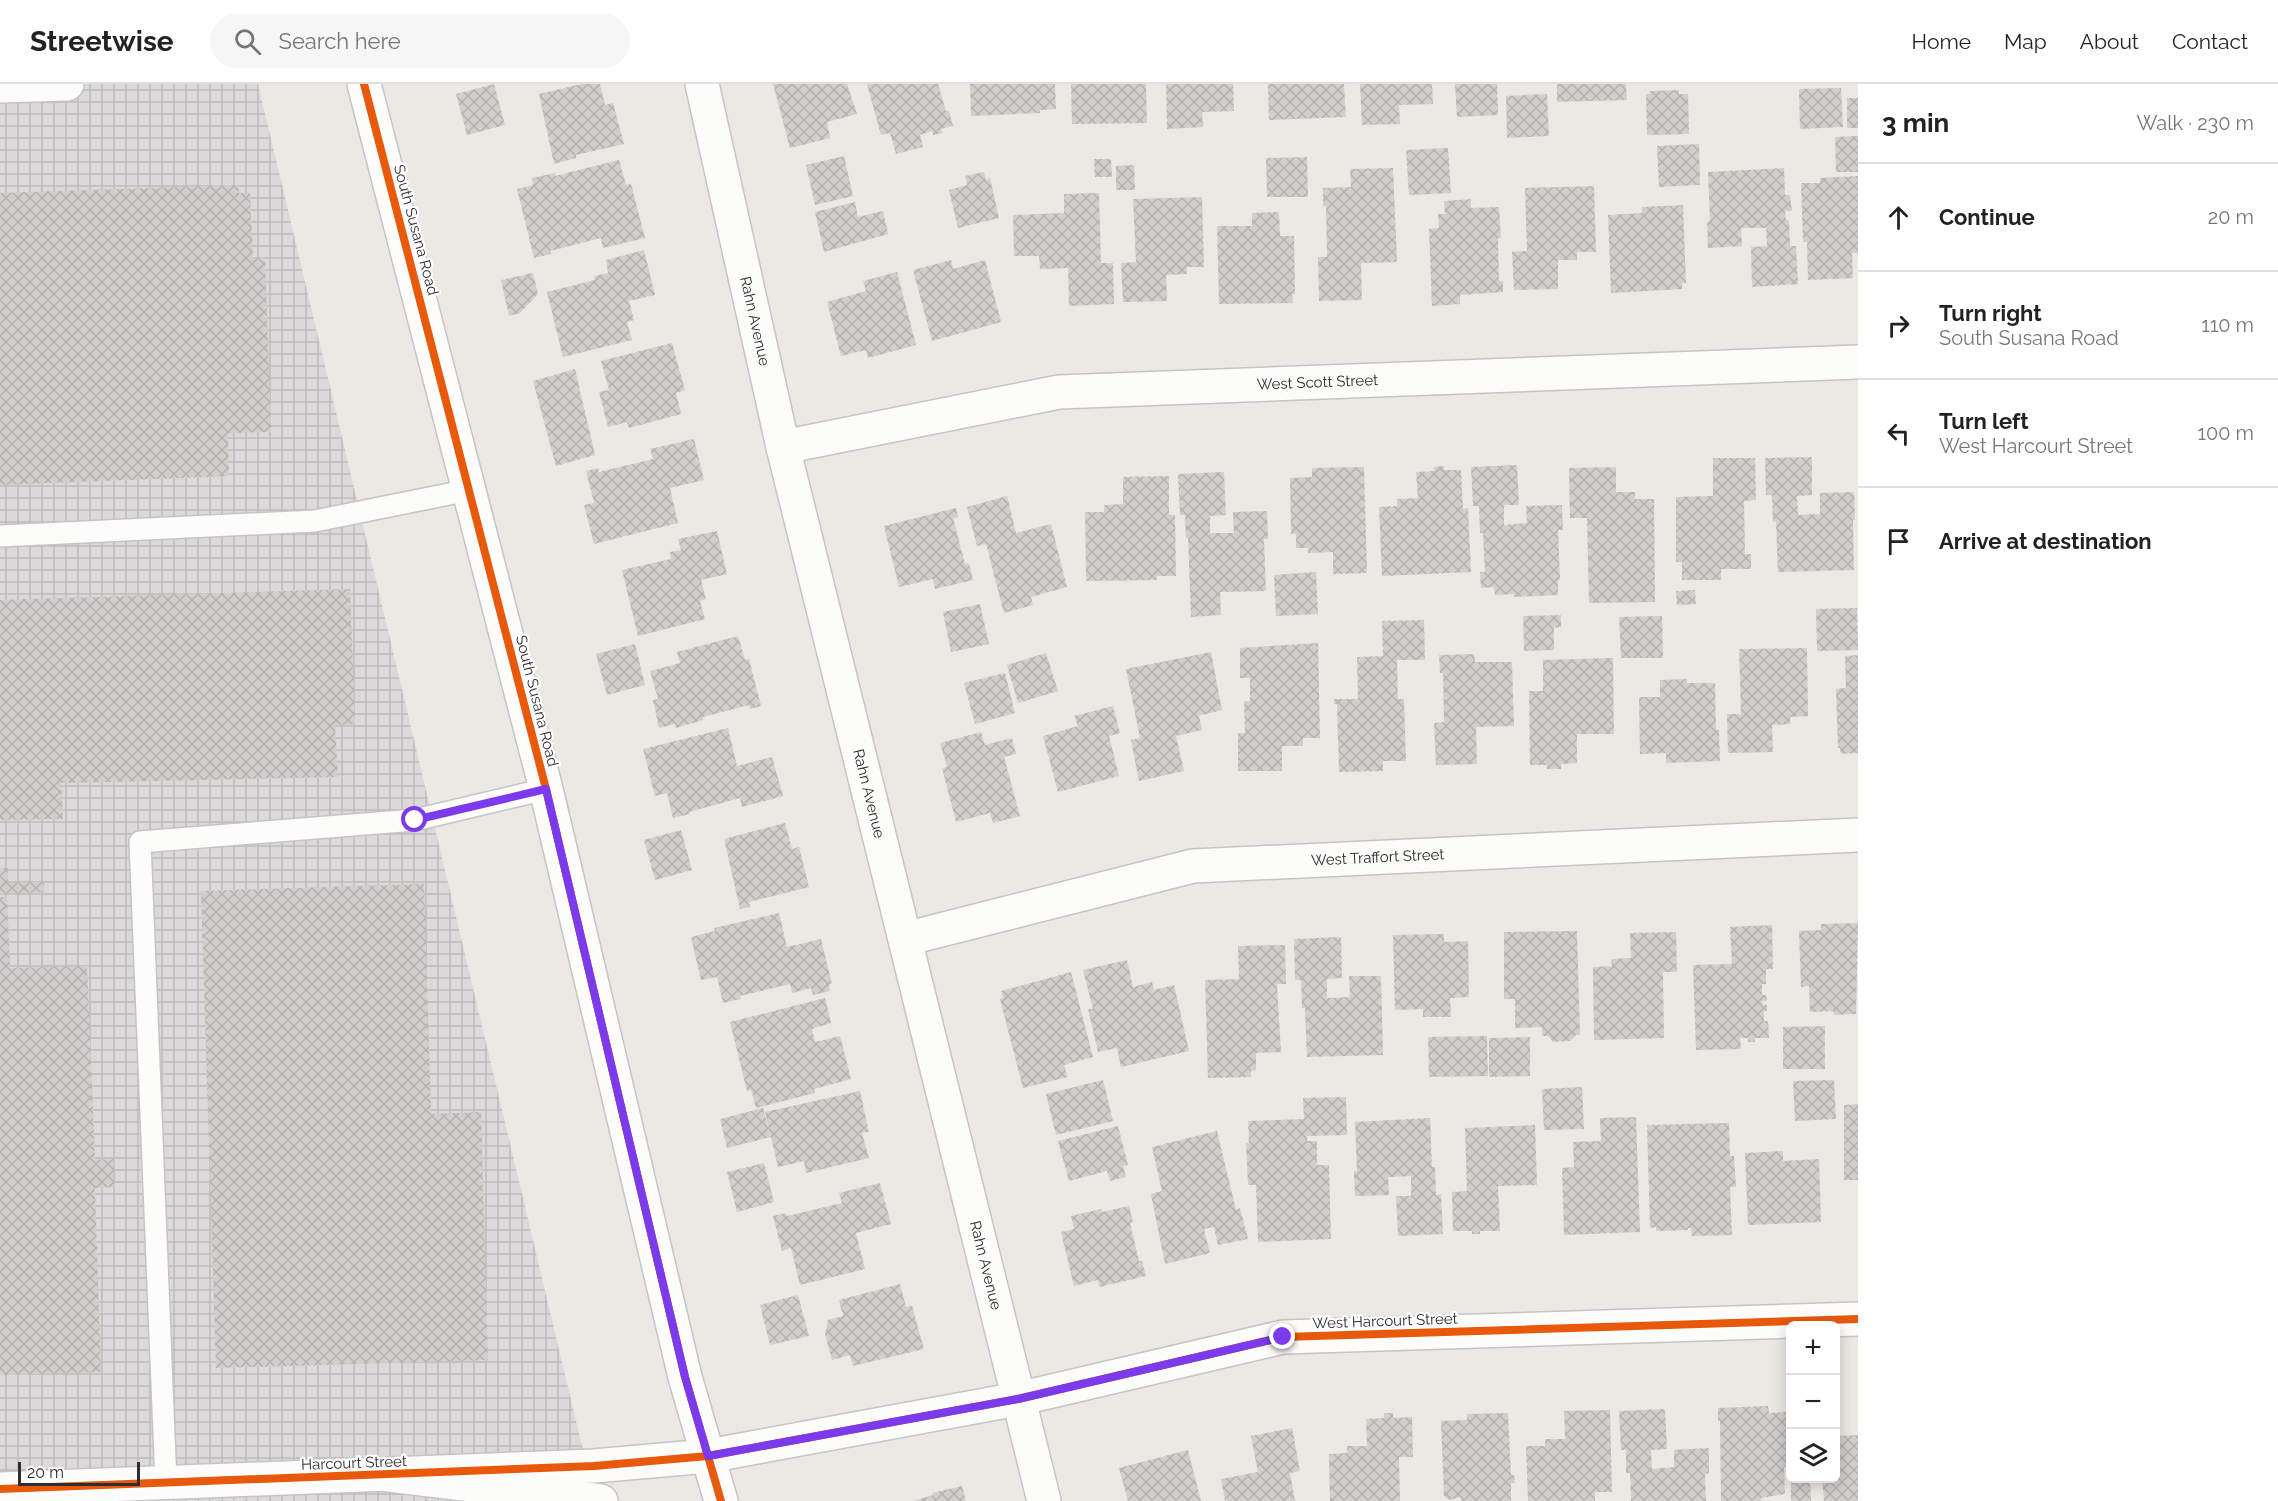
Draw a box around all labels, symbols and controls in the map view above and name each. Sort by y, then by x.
search box [210,14,630,68]
text: Streetwise [30,25,174,58]
icon: search [231,25,264,58]
text: Search here [279,28,401,54]
text: Home [1912,29,1971,54]
text: Map [2004,29,2047,54]
text: About [2080,29,2139,54]
text: Contact [2172,29,2248,54]
text: 3 min [1882,108,1949,138]
text: Walk · 230 m [2136,111,2254,135]
street label: South Susana Road [390,163,442,297]
icon: ahead [1882,201,1915,234]
text: Continue [1939,204,2035,230]
text: 20 m [2208,205,2254,229]
street label: Rahn Avenue [736,275,774,368]
text: Turn right [1939,300,2042,326]
icon: right [1882,309,1915,342]
text: 110 m [2201,313,2254,337]
text: South Susana Road [1939,326,2119,350]
street label: West Scott Street [1256,371,1378,394]
text: Turn left [1939,408,2029,434]
icon: left [1882,417,1915,450]
text: 100 m [2197,421,2254,445]
text: West Harcourt Street [1939,434,2133,458]
icon: arrive [1882,525,1915,558]
text: Arrive at destination [1939,528,2152,554]
street label: South Susana Road [512,633,562,769]
street label: Rahn Avenue [849,747,889,840]
route start [401,806,427,832]
street label: West Traffort Street [1311,845,1445,869]
street label: Rahn Avenue [966,1219,1005,1312]
street label: West Harcourt Street [1312,1309,1458,1333]
map controls [1786,1321,1840,1483]
button: + [1786,1321,1840,1375]
route end [1269,1323,1295,1349]
button: − [1786,1375,1840,1429]
button: layers [1786,1429,1840,1483]
street label: Harcourt Street [301,1452,407,1474]
scale bar [18,1459,140,1486]
text: 20 m [27,1463,64,1482]

